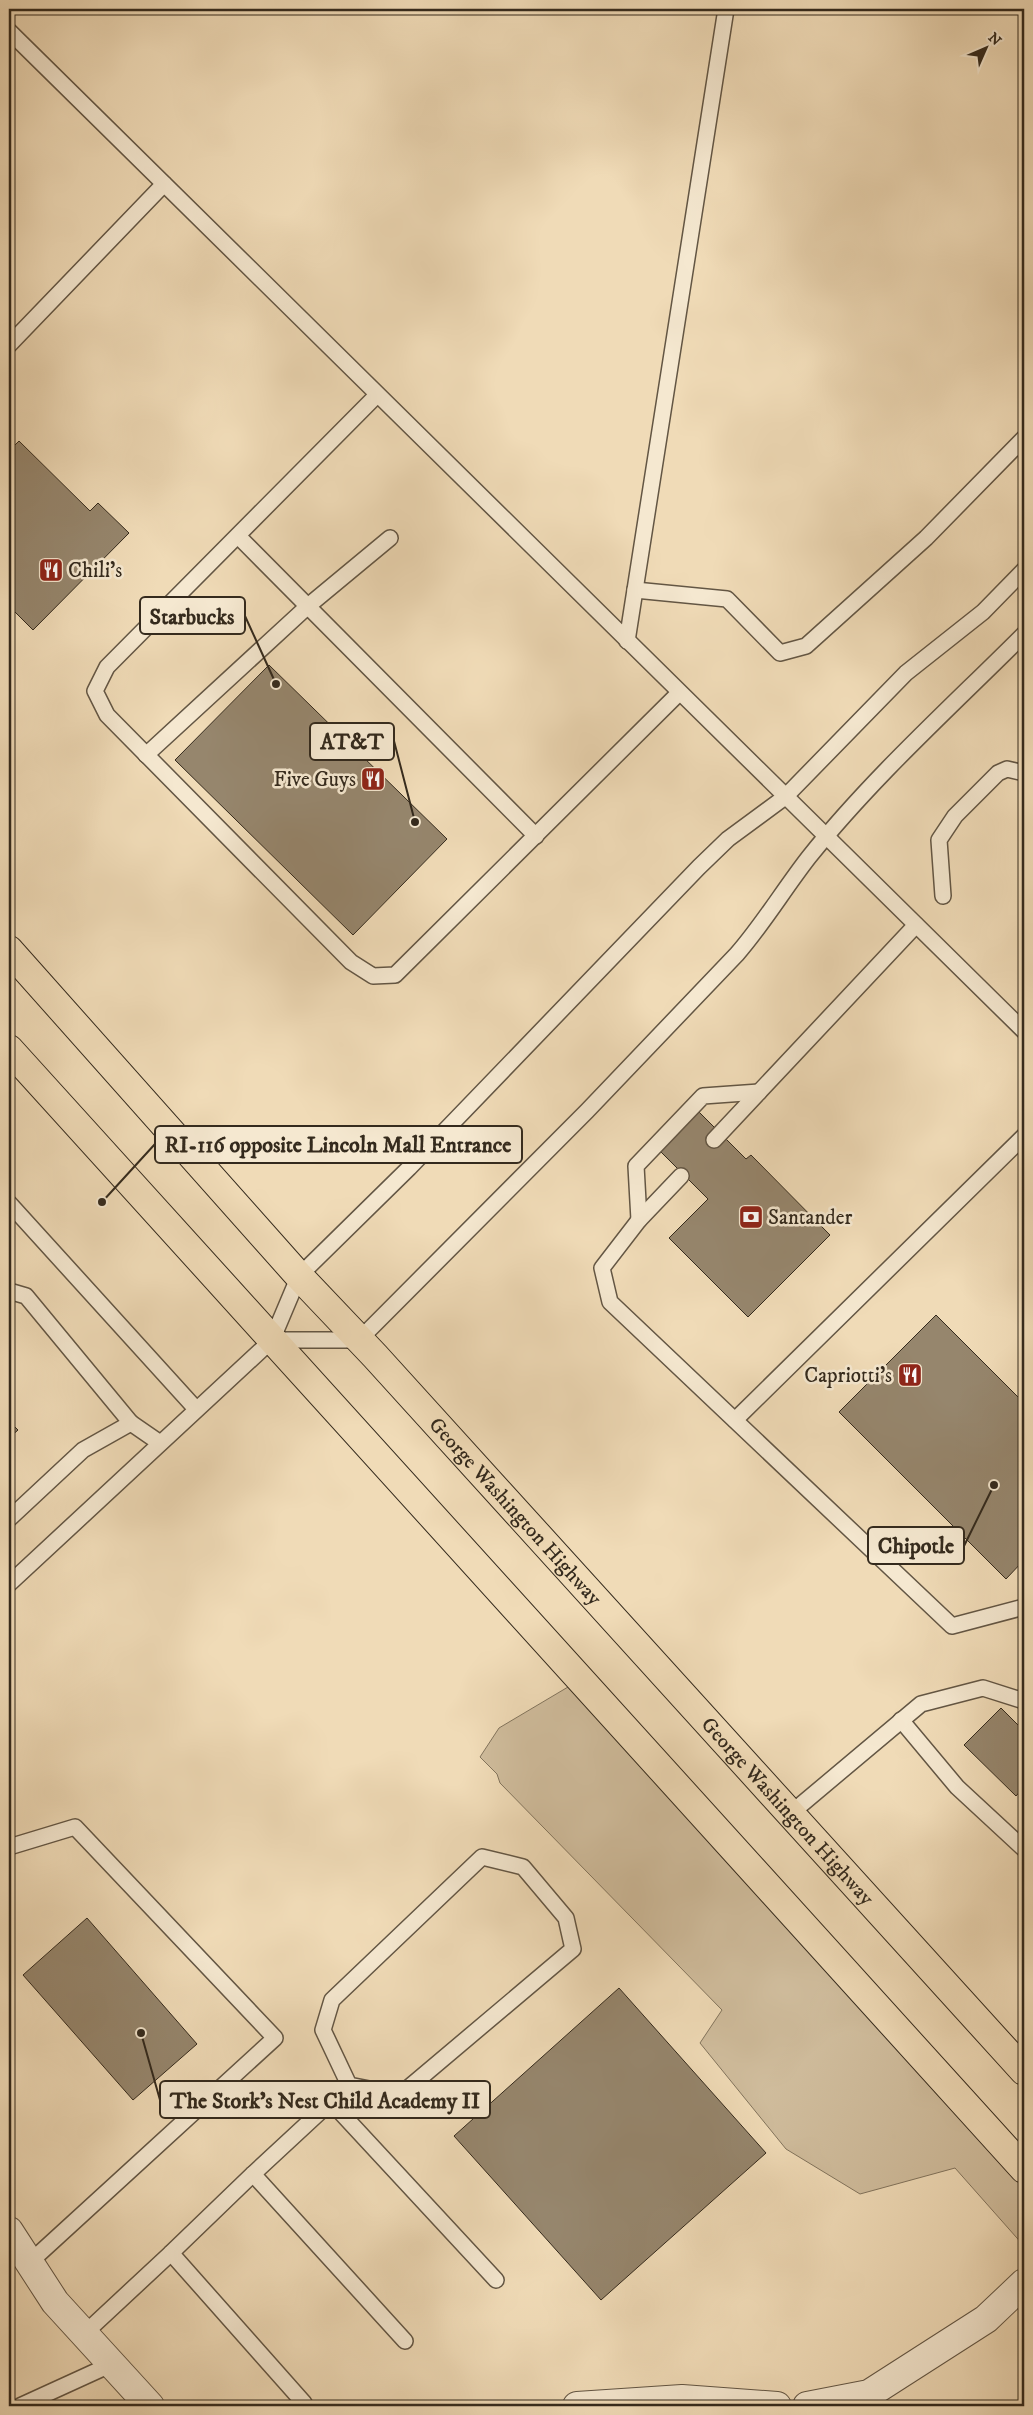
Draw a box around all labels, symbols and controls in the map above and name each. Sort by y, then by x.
north arrow [960,22,1010,72]
text: N [984,29,1005,50]
restaurant icon: Chili's [38,557,64,583]
place label: Chili's [68,558,122,584]
callout: Starbucks [140,597,245,634]
text: Starbucks [150,604,235,631]
callout: AT&T [310,723,394,760]
text: AT&T [319,729,384,756]
restaurant icon: Five Guys [360,766,386,792]
place label: Five Guys [274,767,356,793]
callout: RI-116 opposite Lincoln Mall Entrance [155,1126,522,1163]
text: RI-116 opposite Lincoln Mall Entrance [165,1132,511,1159]
bank icon: Santander [738,1204,764,1230]
place label: Santander [768,1205,853,1231]
restaurant icon: Capriotti's [897,1362,923,1388]
place label: Capriotti's [804,1363,892,1389]
street label: George Washington Highway [423,1412,608,1612]
callout: Chipotle [868,1527,964,1564]
text: Chipotle [878,1533,954,1560]
street label: George Washington Highway [695,1712,880,1912]
callout: The Stork's Nest Child Academy II [160,2081,490,2118]
text: The Stork's Nest Child Academy II [169,2088,480,2115]

